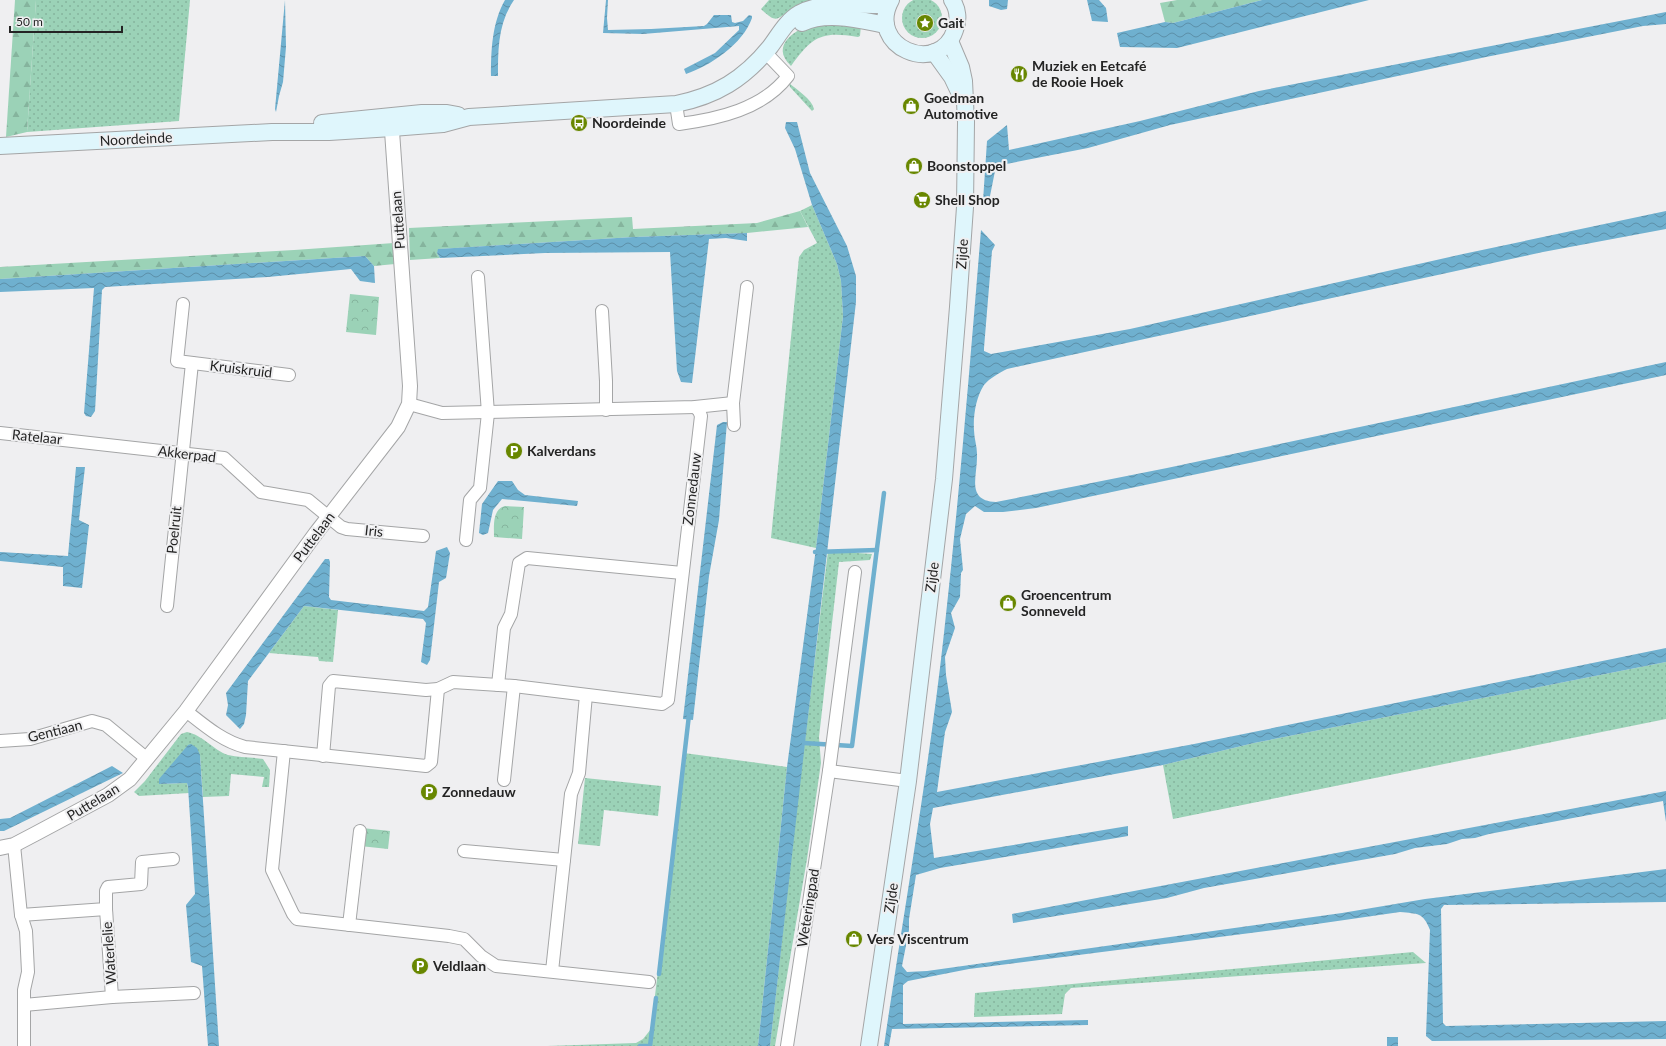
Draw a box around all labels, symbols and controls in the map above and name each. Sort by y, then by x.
scale bar [10,8,122,34]
place icon: Gait [915,13,935,33]
text: 50 m [16,14,43,29]
place label: Gait [938,14,965,31]
place label: Muziek en Eetcafé de Rooie Hoek [1032,57,1147,90]
restaurant icon: Muziek en Eetcafé de Rooie Hoek [1009,64,1029,84]
place label: Goedman Automotive [923,89,998,122]
shop icon: Goedman Automotive [901,96,921,116]
bus stop icon: Noordeinde [569,113,589,133]
place label: Noordeinde [592,114,667,131]
street label: Noordeinde [99,128,173,149]
shop icon: Boonstoppel [904,156,924,176]
place label: Boonstoppel [927,157,1006,174]
street label: Puttelaan [387,190,408,250]
supermarket icon: Shell Shop [912,190,932,210]
place label: Shell Shop [935,191,1000,208]
street label: Zijde [952,238,971,270]
street label: Kruiskruid [209,356,273,381]
street label: Ratelaar [11,425,63,448]
parking icon: Kalverdans [504,441,524,461]
street label: Akkerpad [157,442,217,466]
place label: Kalverdans [527,442,596,459]
street label: Zonnedauw [679,452,704,526]
street label: Poelruit [163,505,184,555]
street label: Puttelaan [289,508,338,565]
street label: Iris [364,521,384,540]
street label: Zijde [921,561,942,593]
place label: Groencentrum Sonneveld [1021,586,1111,619]
shop icon: Groencentrum Sonneveld [998,593,1018,613]
street label: Gentiaan [26,716,84,745]
street label: Puttelaan [63,779,122,824]
parking icon: Zonnedauw [419,782,439,802]
place label: Zonnedauw [442,783,516,800]
street label: Weteringpad [793,867,822,949]
street label: Zijde [880,882,901,914]
street label: Waterlelie [98,921,119,985]
shop icon: Vers Viscentrum [844,929,864,949]
place label: Vers Viscentrum [866,930,969,947]
parking icon: Veldlaan [410,956,430,976]
place label: Veldlaan [432,957,486,974]

